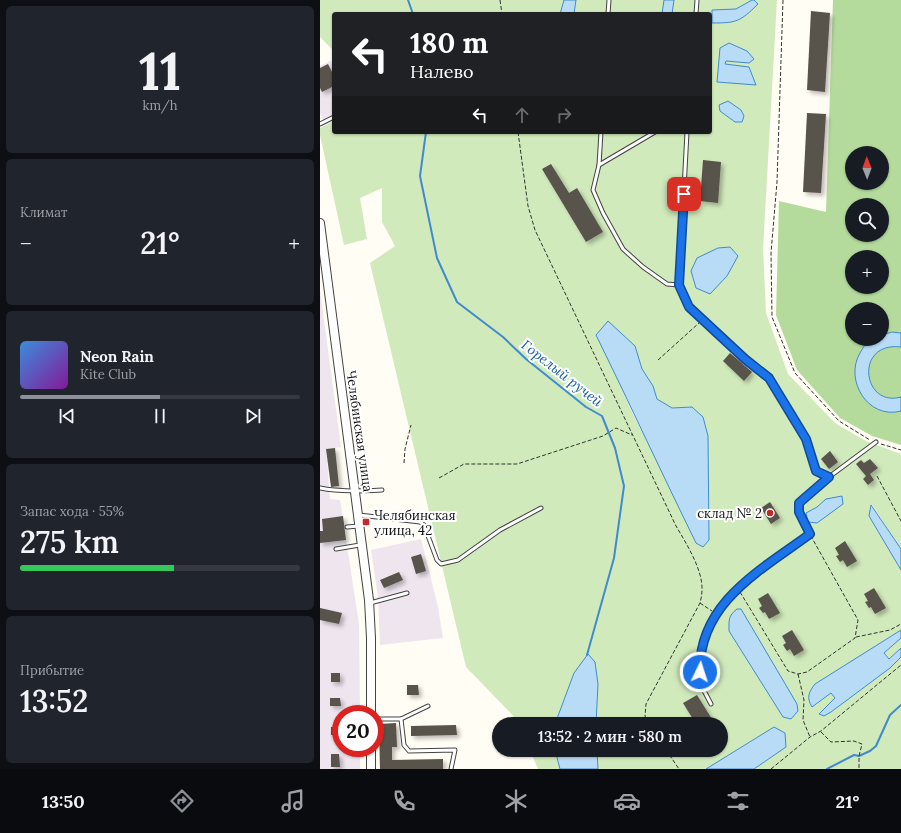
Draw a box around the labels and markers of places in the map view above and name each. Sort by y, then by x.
pin [667,177,701,211]
place label: склад № 2 [697,505,762,522]
place label: Челябинская улица, 42 [374,507,456,539]
marker: склад № 2 [765,508,775,518]
marker: Челябинская улица, 42 [361,517,371,527]

